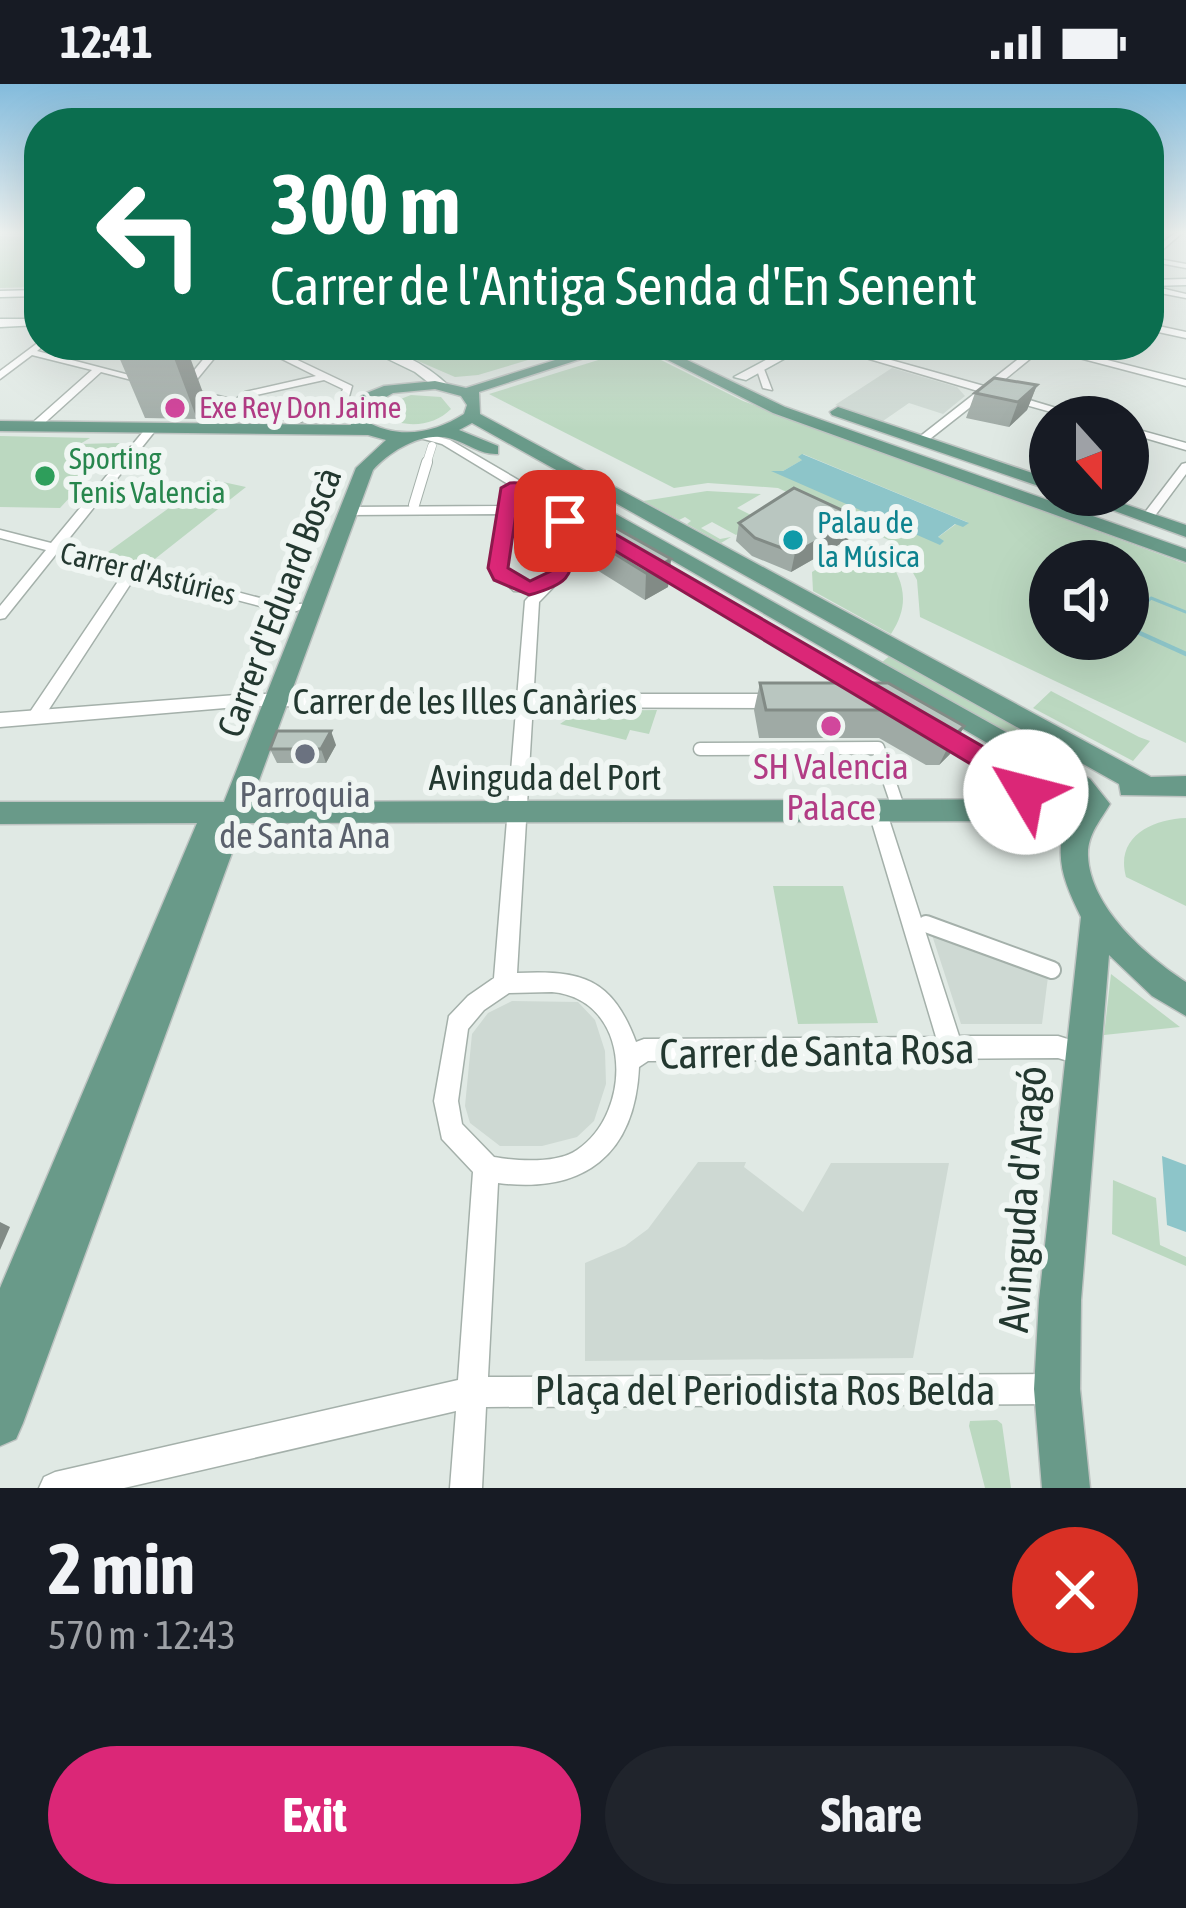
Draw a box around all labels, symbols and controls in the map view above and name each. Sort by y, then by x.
text: 12:41 [60,16,153,68]
icon: left [72,156,228,312]
text: 300 m [270,156,460,252]
text: Carrer de l'Antiga Senda d'En Senent [270,255,977,316]
place label: Exe Rey Don Jaime [199,390,401,424]
marker: Exe Rey Don Jaime [162,395,188,421]
north arrow [1029,396,1149,516]
map controls [1029,396,1149,660]
place label: Sporting Tenis Valencia [69,441,226,509]
street label: Carrer d'Eduard Boscà [208,461,350,743]
marker: Sporting Tenis Valencia [32,463,58,489]
pin [514,470,616,572]
icon: arrive [532,488,598,554]
place label: Palau de la Música [817,505,920,573]
marker: Palau de la Música [780,527,806,553]
street label: Carrer d'Astúries [57,535,239,611]
button: sound [1029,540,1149,660]
street label: Carrer de les Illes Canàries [293,680,637,722]
marker: SH Valencia Palace [818,713,844,739]
position arrow [963,729,1089,855]
marker: Parroquia de Santa Ana [292,741,318,767]
place label: SH Valencia Palace [753,745,909,828]
street label: Avinguda del Port [429,756,661,798]
place label: Parroquia de Santa Ana [219,773,391,856]
street label: Carrer de Santa Rosa [659,1024,975,1078]
street label: Avinguda d'Aragó [989,1064,1055,1334]
street label: Plaça del Periodista Ros Belda [534,1366,996,1414]
text: 2 min [48,1527,195,1609]
button: close [1012,1527,1138,1653]
text: 570 m · 12:43 [48,1613,236,1657]
button: Exit [48,1746,581,1884]
button: Share [605,1746,1138,1884]

